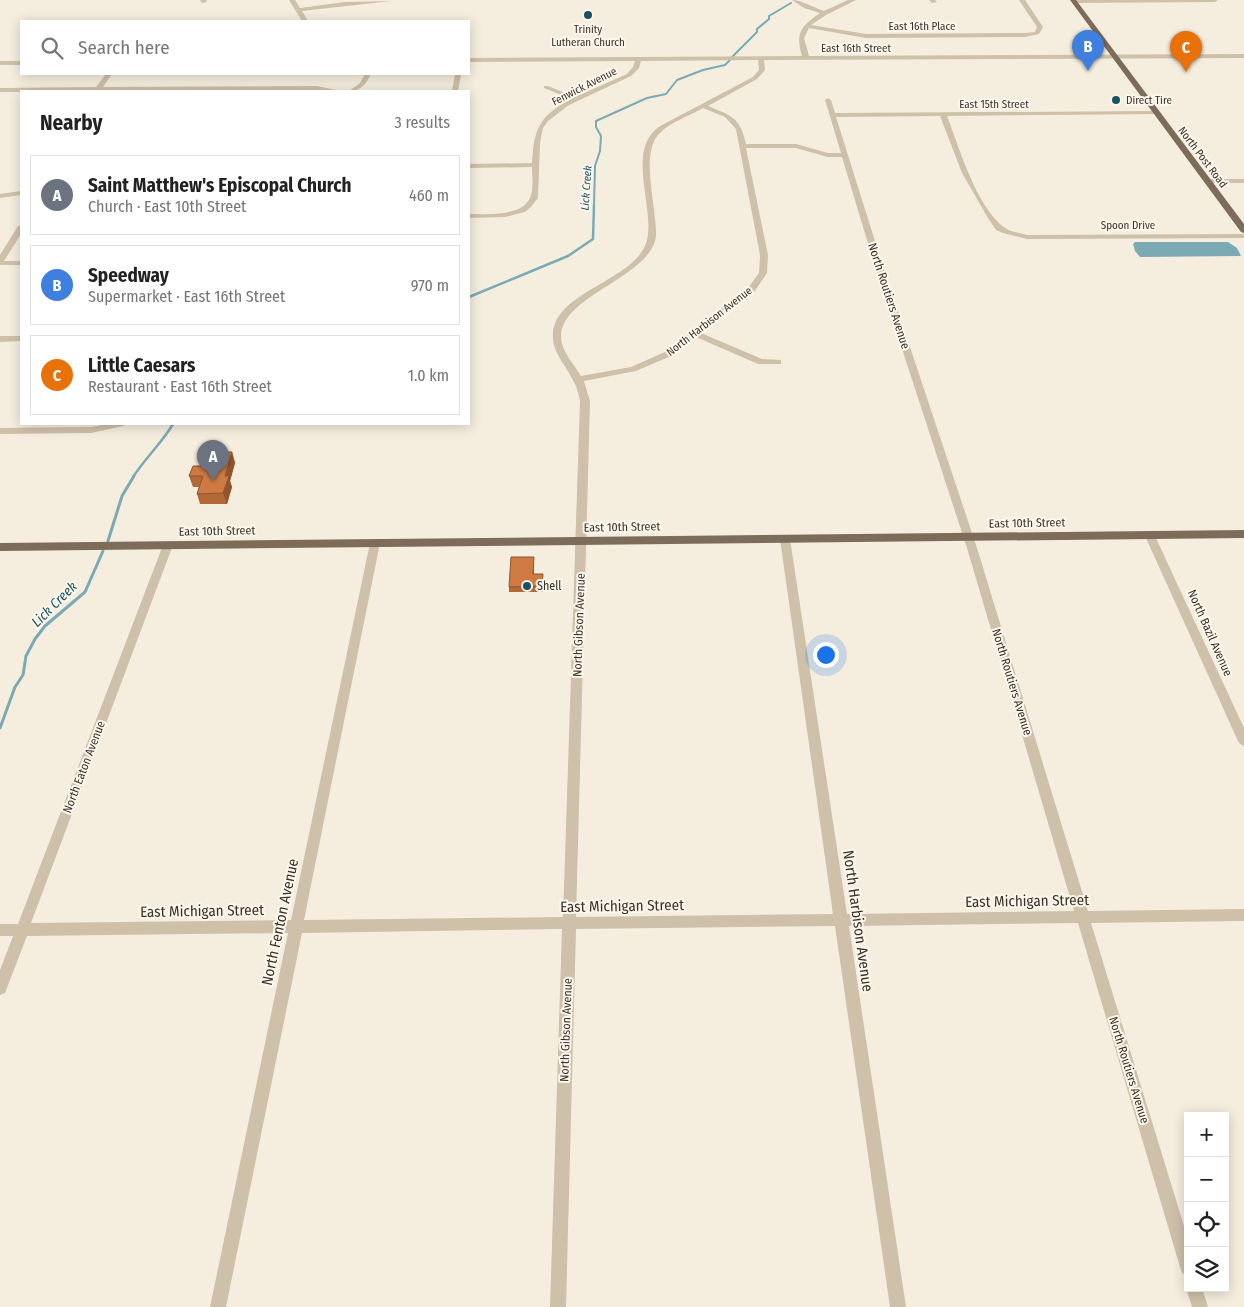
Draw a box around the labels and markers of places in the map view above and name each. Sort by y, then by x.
marker: Trinity Lutheran Church [582,9,594,21]
place label: Trinity Lutheran Church [551,23,625,49]
pin: B [1072,30,1104,71]
pin: C [1170,31,1202,72]
marker: Direct Tire [1110,94,1122,106]
place label: Direct Tire [1126,94,1172,107]
pin: A [197,440,229,481]
place label: Shell [537,579,562,593]
marker: Shell [521,580,533,592]

